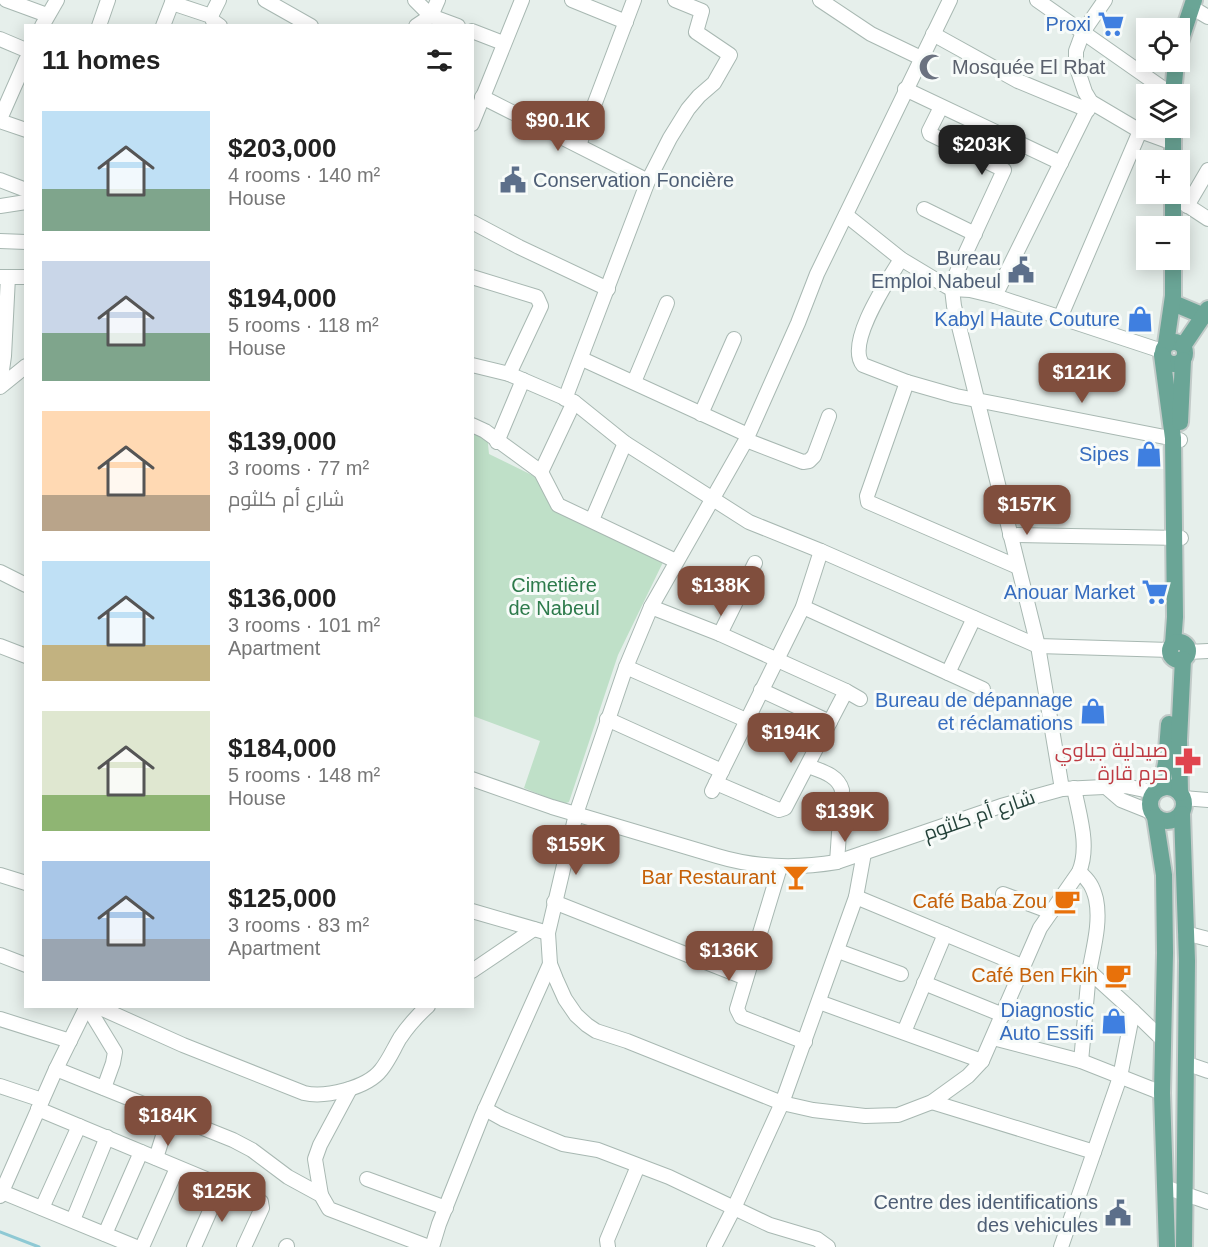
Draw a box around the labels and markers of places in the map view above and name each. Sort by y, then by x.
supermarket icon: Proxi [1096,9,1126,39]
place label: Proxi [1045,13,1091,35]
mosque icon: Mosquée El Rbat [917,52,947,82]
place label: Mosquée El Rbat [952,56,1106,78]
pin: $90.1K [509,101,607,152]
pin: $203K [940,125,1024,176]
public building icon: Conservation Foncière [498,165,528,195]
place label: Conservation Foncière [533,169,734,191]
place label: Bureau Emploi Nabeul [871,247,1001,292]
public building icon: Bureau Emploi Nabeul [1006,255,1036,285]
shop icon: Kabyl Haute Couture [1125,304,1155,334]
place label: Kabyl Haute Couture [934,308,1120,330]
pin: $121K [1040,353,1124,404]
shop icon: Sipes [1134,439,1164,469]
place label: Sipes [1079,443,1129,465]
pin: $157K [985,485,1069,536]
pin: $138K [679,566,763,617]
supermarket icon: Anouar Market [1140,577,1170,607]
place label: Anouar Market [1004,581,1135,603]
place label: Bureau de dépannage et réclamations [875,689,1073,734]
shop icon: Bureau de dépannage et réclamations [1078,696,1108,726]
pin: $194K [749,713,833,764]
place label: صيدلية جياوي حرم قارة [1055,739,1168,787]
pharmacy icon: صيدلية جياوي حرم قارة [1173,746,1203,776]
pin: $139K [803,792,887,843]
pin: $159K [534,825,618,876]
bar icon: Bar Restaurant [781,862,811,892]
place label: Bar Restaurant [641,866,776,888]
cafe icon: Café Baba Zou [1052,886,1082,916]
place label: Café Baba Zou [912,890,1047,912]
pin: $136K [687,931,771,982]
cafe icon: Café Ben Fkih [1103,960,1133,990]
place label: Café Ben Fkih [971,964,1098,986]
place label: Diagnostic Auto Essifi [1000,999,1094,1044]
shop icon: Diagnostic Auto Essifi [1099,1006,1129,1036]
pin: $184K [126,1096,210,1147]
pin: $125K [180,1172,264,1223]
place label: Centre des identifications des vehicules [873,1191,1098,1236]
public building icon: Centre des identifications des vehicules [1103,1198,1133,1228]

